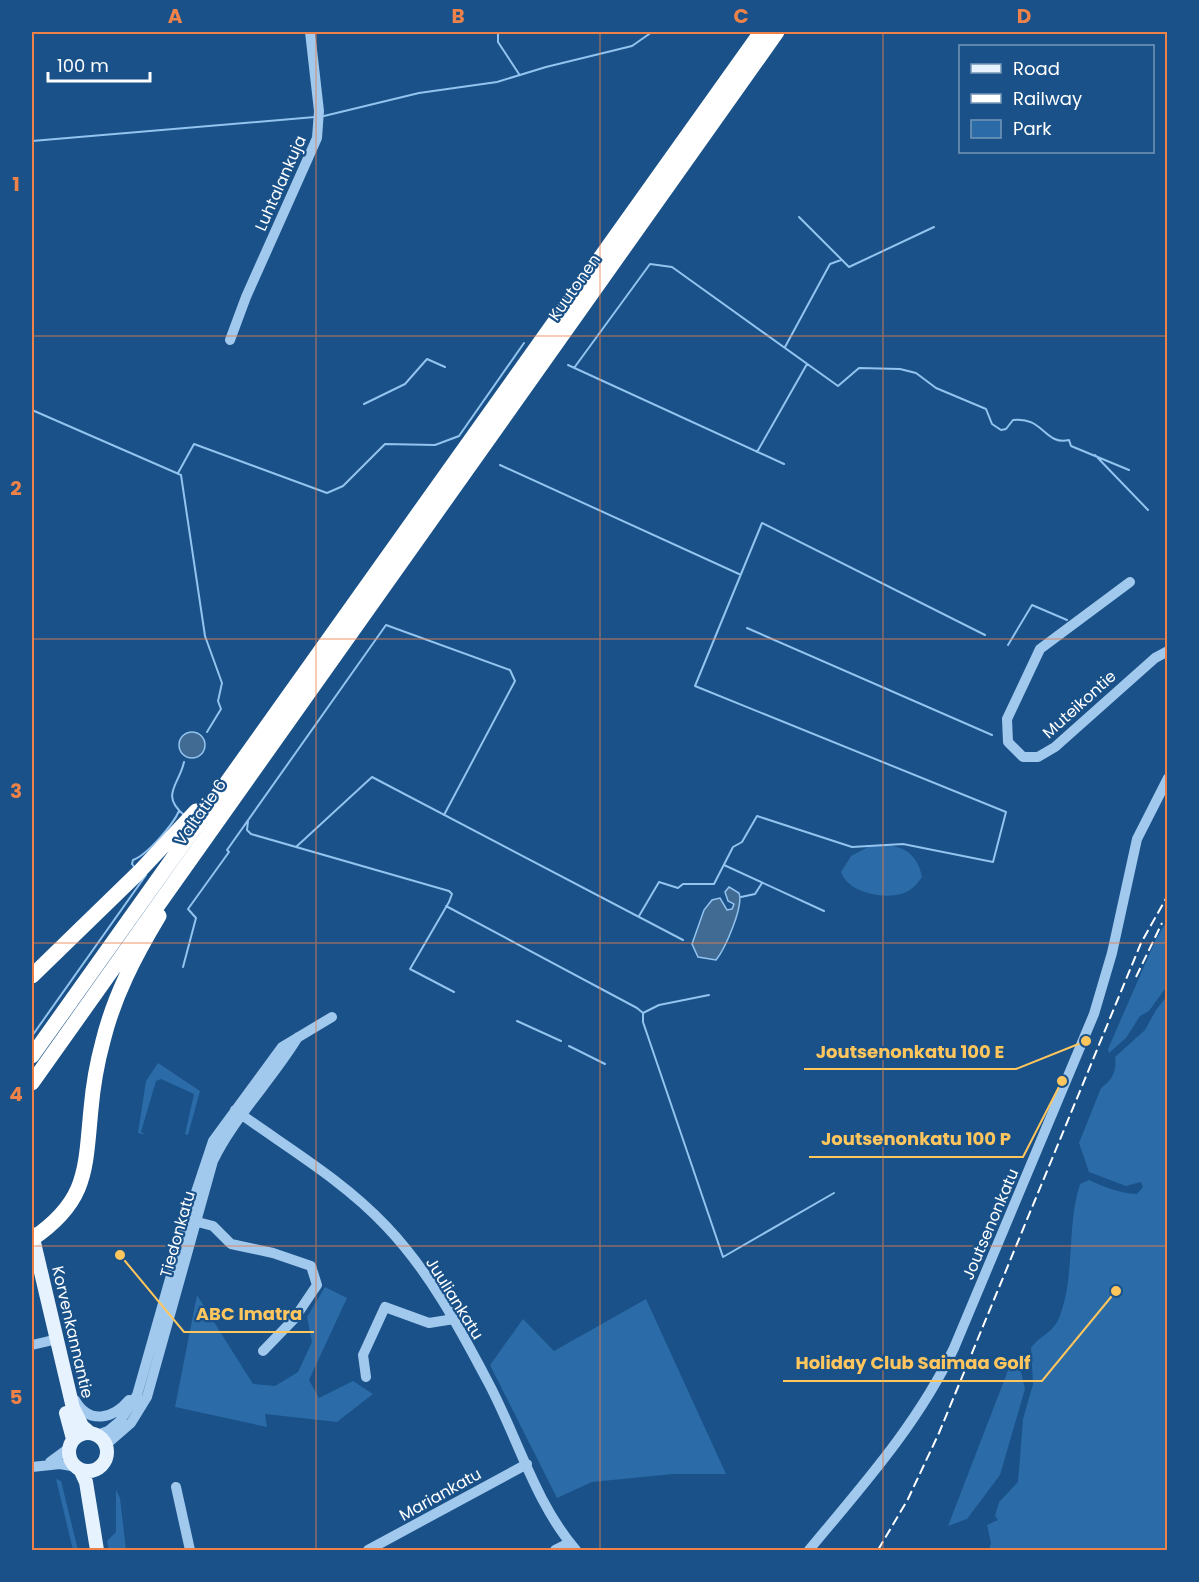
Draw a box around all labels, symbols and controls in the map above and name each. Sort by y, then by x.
text: A [168,2,183,30]
text: B [451,2,465,30]
text: C [733,2,749,30]
text: D [1017,2,1031,30]
scale bar [48,45,150,83]
legend [959,45,1154,153]
text: 100 m [57,53,109,78]
text: Road [1013,56,1060,81]
text: Railway [1013,86,1082,111]
text: Park [1013,116,1052,141]
street label: Luhtalankuja [249,132,312,235]
text: 1 [12,170,20,198]
street label: Kuutonen [543,249,606,325]
text: 2 [10,474,22,502]
street label: Muteikontie [1037,665,1121,744]
street label: Valtatie 6 [169,774,232,850]
text: 3 [10,777,22,805]
callout: Joutsenonkatu 100 E [804,1033,1016,1069]
text: Joutsenonkatu 100 E [816,1039,1004,1064]
text: 4 [9,1080,23,1108]
callout: Joutsenonkatu 100 P [809,1121,1023,1157]
text: Joutsenonkatu 100 P [821,1126,1011,1151]
street label: Joutsenonkatu [957,1165,1024,1283]
street label: Tiedonkatu [154,1188,201,1280]
street label: Juuliankatu [420,1253,489,1344]
street label: Korvenkannantie [46,1264,99,1401]
callout: ABC Imatra [184,1296,314,1332]
text: ABC Imatra [196,1301,302,1326]
callout: Holiday Club Saimaa Golf [783,1345,1042,1381]
text: Holiday Club Saimaa Golf [796,1350,1031,1375]
text: 5 [10,1383,23,1411]
street label: Mariankatu [395,1462,485,1526]

